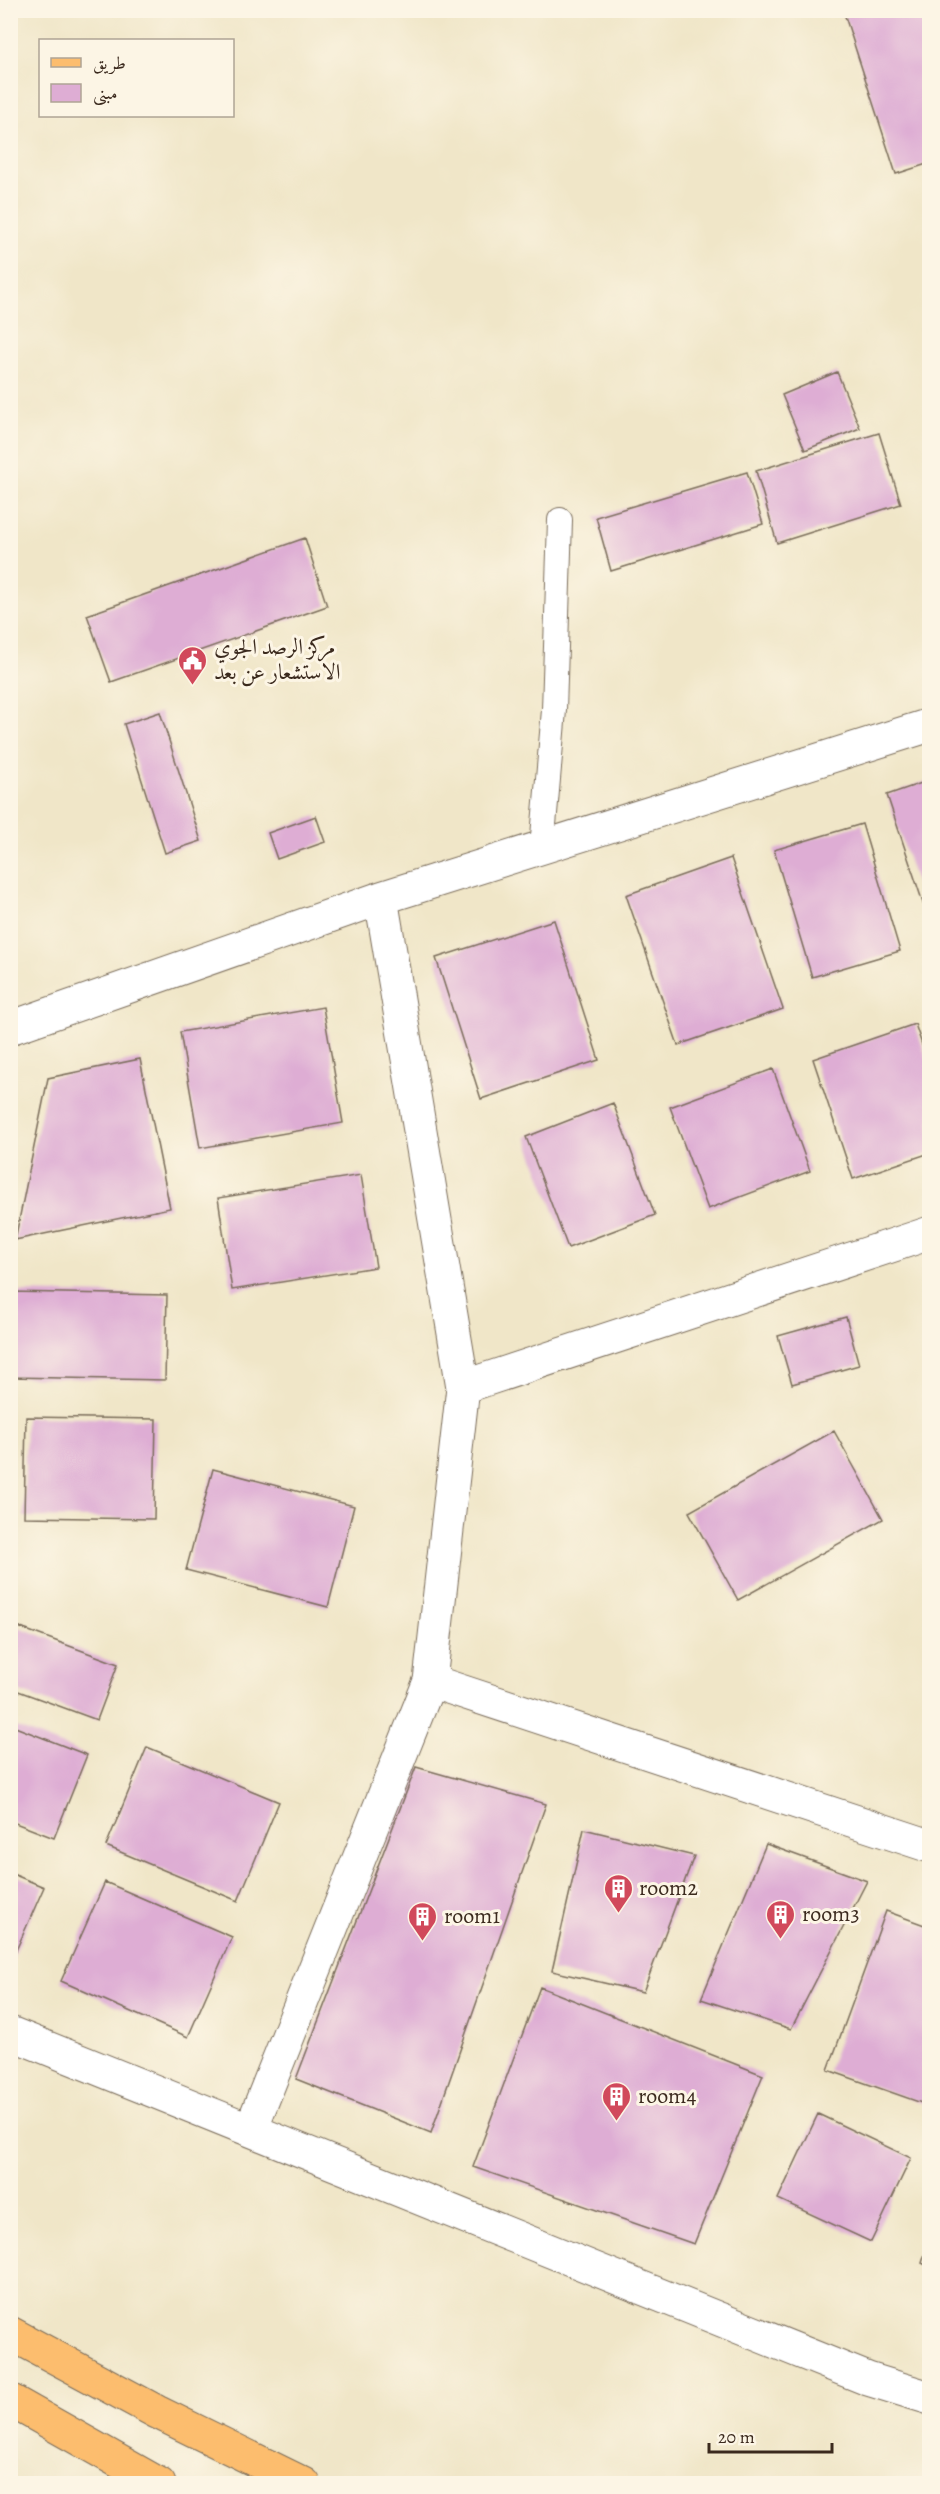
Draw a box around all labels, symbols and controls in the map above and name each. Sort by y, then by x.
legend [39,39,234,117]
text: طريق [93,51,126,75]
text: مبنى [93,81,118,106]
place label: مركز الرصد الجوي الاستشعار عن بعد [214,632,340,687]
public building icon: مركز الرصد الجوي الاستشعار عن بعد [177,644,209,686]
building icon: room2 [602,1872,634,1914]
place label: room2 [639,1873,698,1903]
building icon: room3 [765,1898,797,1940]
place label: room3 [802,1899,860,1929]
building icon: room1 [407,1900,439,1942]
place label: room1 [444,1901,500,1931]
building icon: room4 [601,2080,633,2122]
place label: room4 [638,2081,696,2111]
scale bar [709,2416,832,2454]
text: 20 m [718,2425,755,2449]

